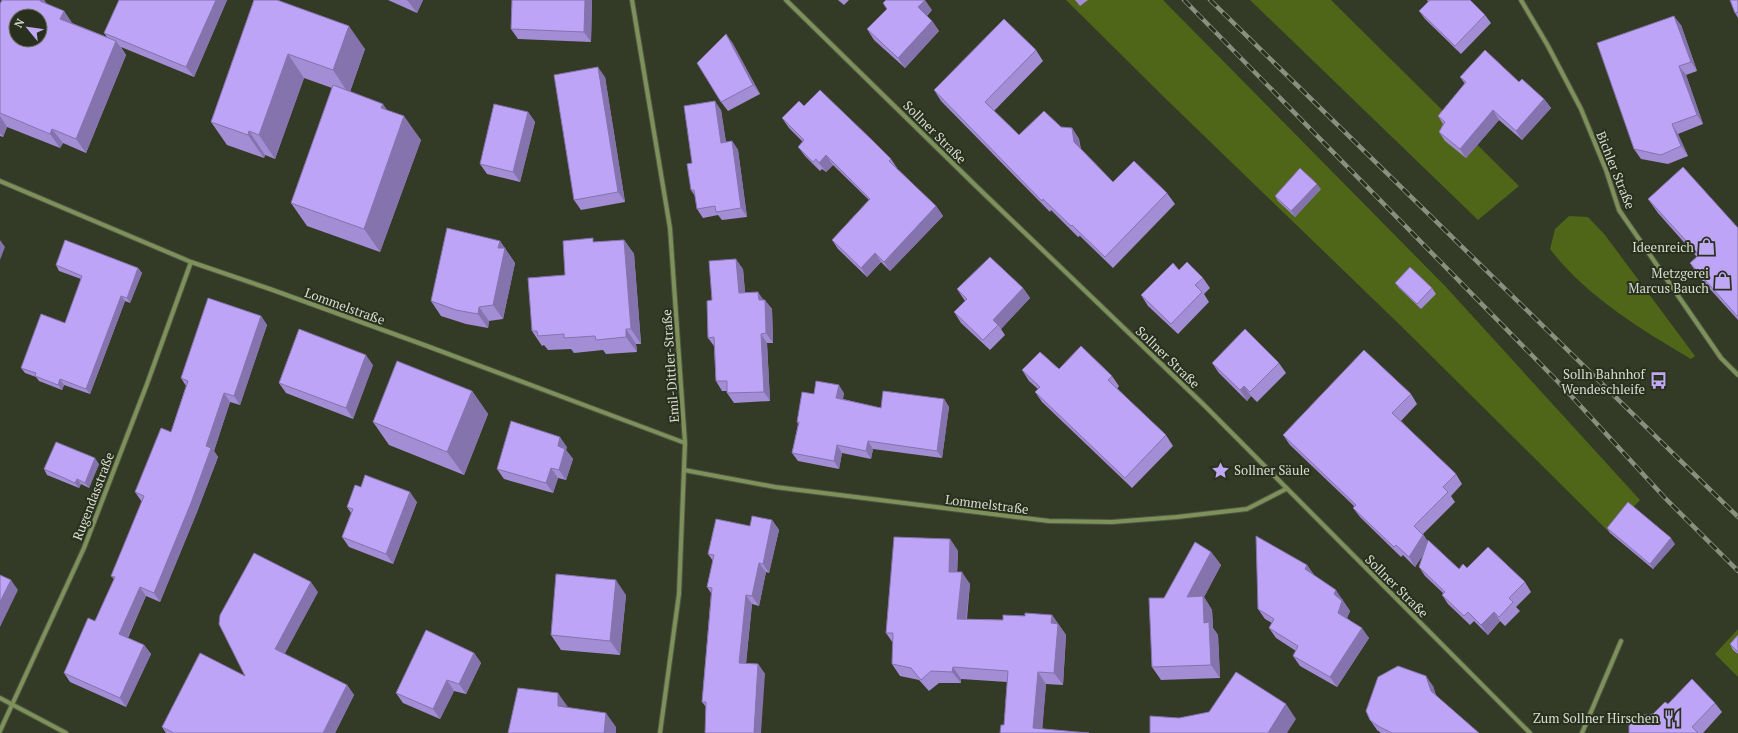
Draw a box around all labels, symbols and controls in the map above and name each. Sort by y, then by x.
north arrow [8,8,48,48]
text: N [11,16,28,30]
street label: Sollner Straße [899,96,971,168]
street label: Bichler Straße [1592,128,1640,212]
shop icon: Ideenreich [1697,237,1717,257]
place label: Ideenreich [1632,238,1694,256]
place label: Metzgerei Marcus Bauch [1628,264,1709,297]
shop icon: Metzgerei Marcus Bauch [1712,270,1732,290]
street label: Lommelstraße [302,283,388,329]
street label: Emil-Dittler-Straße [657,309,683,423]
street label: Sollner Straße [1132,322,1204,392]
place label: Solln Bahnhof Wendeschleife [1561,365,1647,398]
bus stop icon: Solln Bahnhof Wendeschleife [1648,371,1668,391]
street label: Rugendasstraße [68,449,118,543]
place icon: Sollner Säule [1211,460,1231,480]
place label: Sollner Säule [1234,461,1310,479]
street label: Lommelstraße [944,490,1030,518]
street label: Sollner Straße [1361,550,1433,622]
restaurant icon: Zum Sollner Hirschen [1662,708,1682,728]
place label: Zum Sollner Hirschen [1533,709,1659,727]

